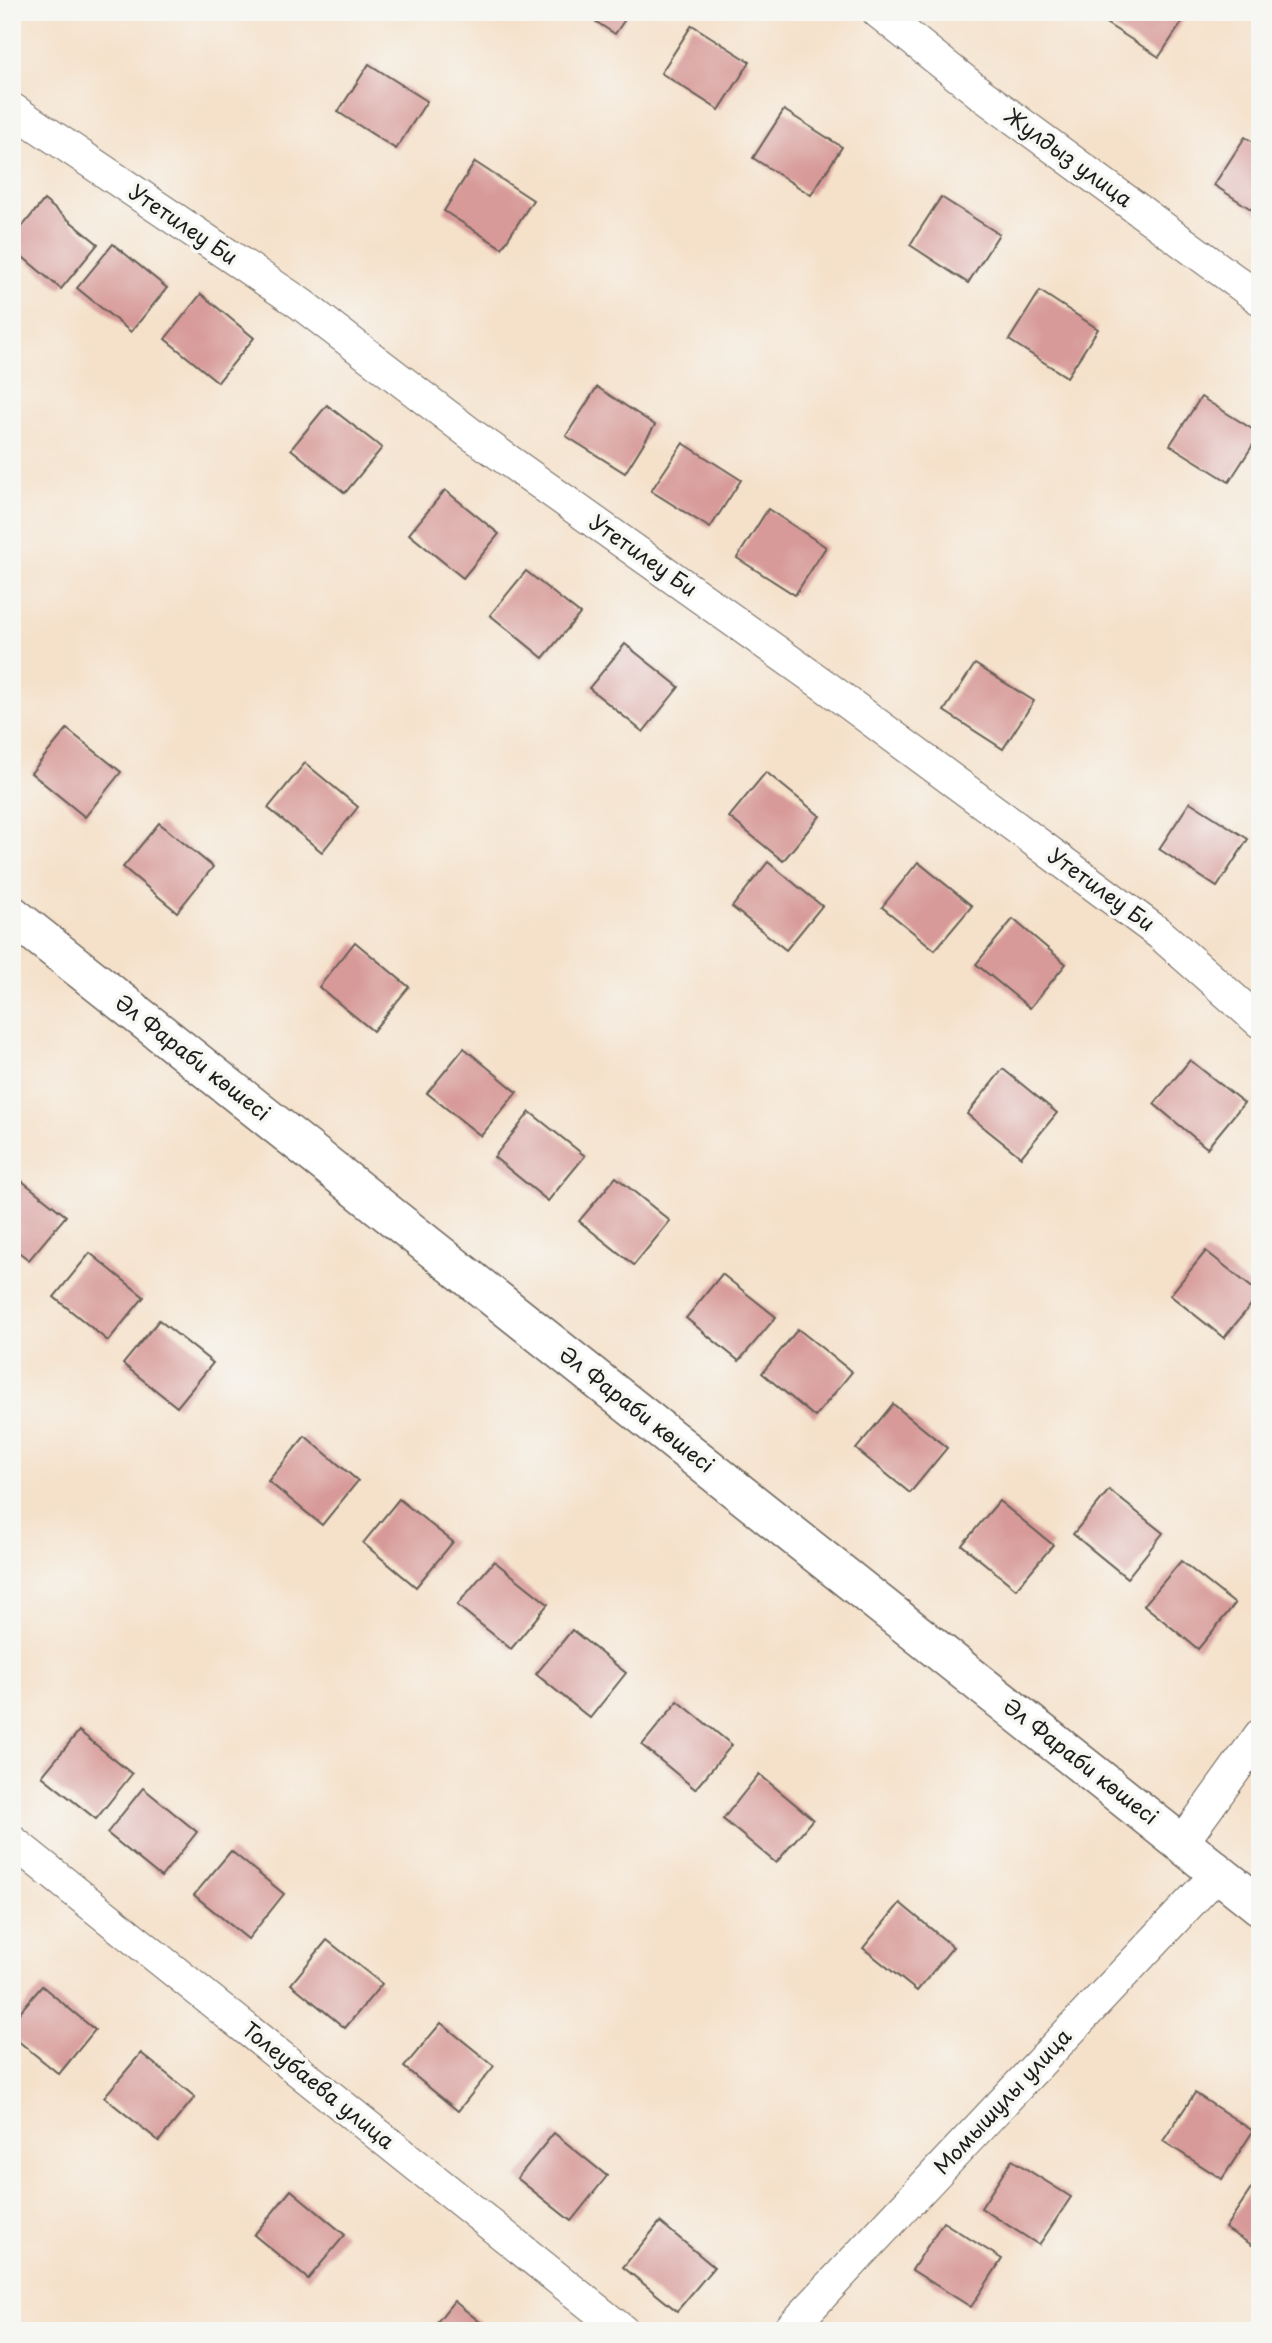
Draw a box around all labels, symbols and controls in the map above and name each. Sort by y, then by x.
street label: Жулдыз улица [998,99,1141,214]
street label: Утетилеу Би [123,175,245,272]
street label: Утетилеу Би [584,505,704,603]
street label: Утетилеу Би [1042,839,1162,938]
street label: Әл Фараби көшесі [109,985,278,1127]
street label: Әл Фараби көшесі [553,1337,722,1479]
street label: Әл Фараби көшесі [997,1689,1166,1831]
street label: Толеубаева улица [236,2013,403,2156]
street label: Момышулы улица [925,2020,1078,2181]

